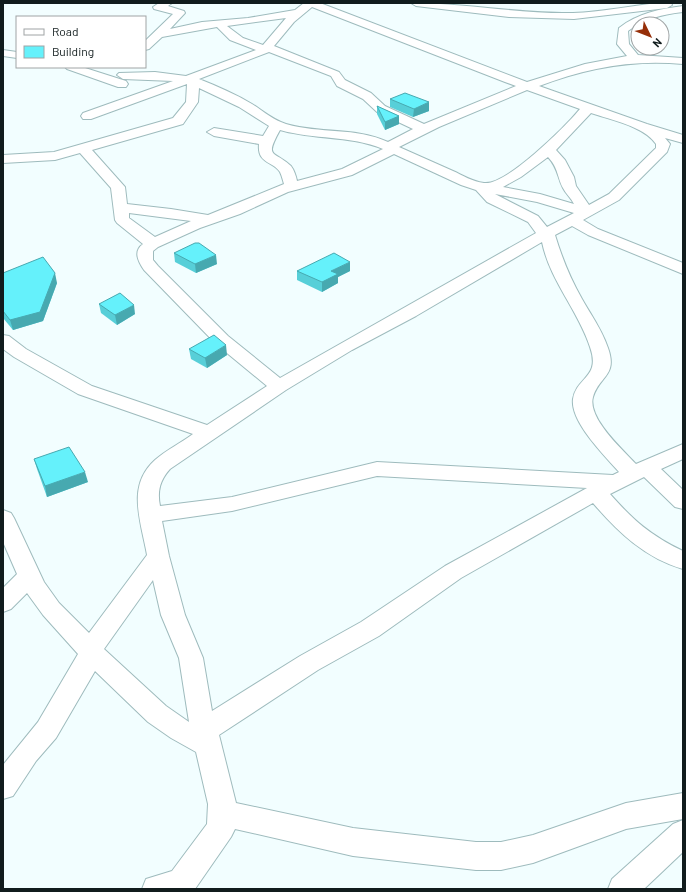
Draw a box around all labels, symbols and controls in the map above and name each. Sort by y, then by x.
legend [16,16,146,68]
north arrow [630,16,670,56]
text: Road [52,24,79,38]
text: N [650,36,665,50]
text: Building [52,44,94,58]

